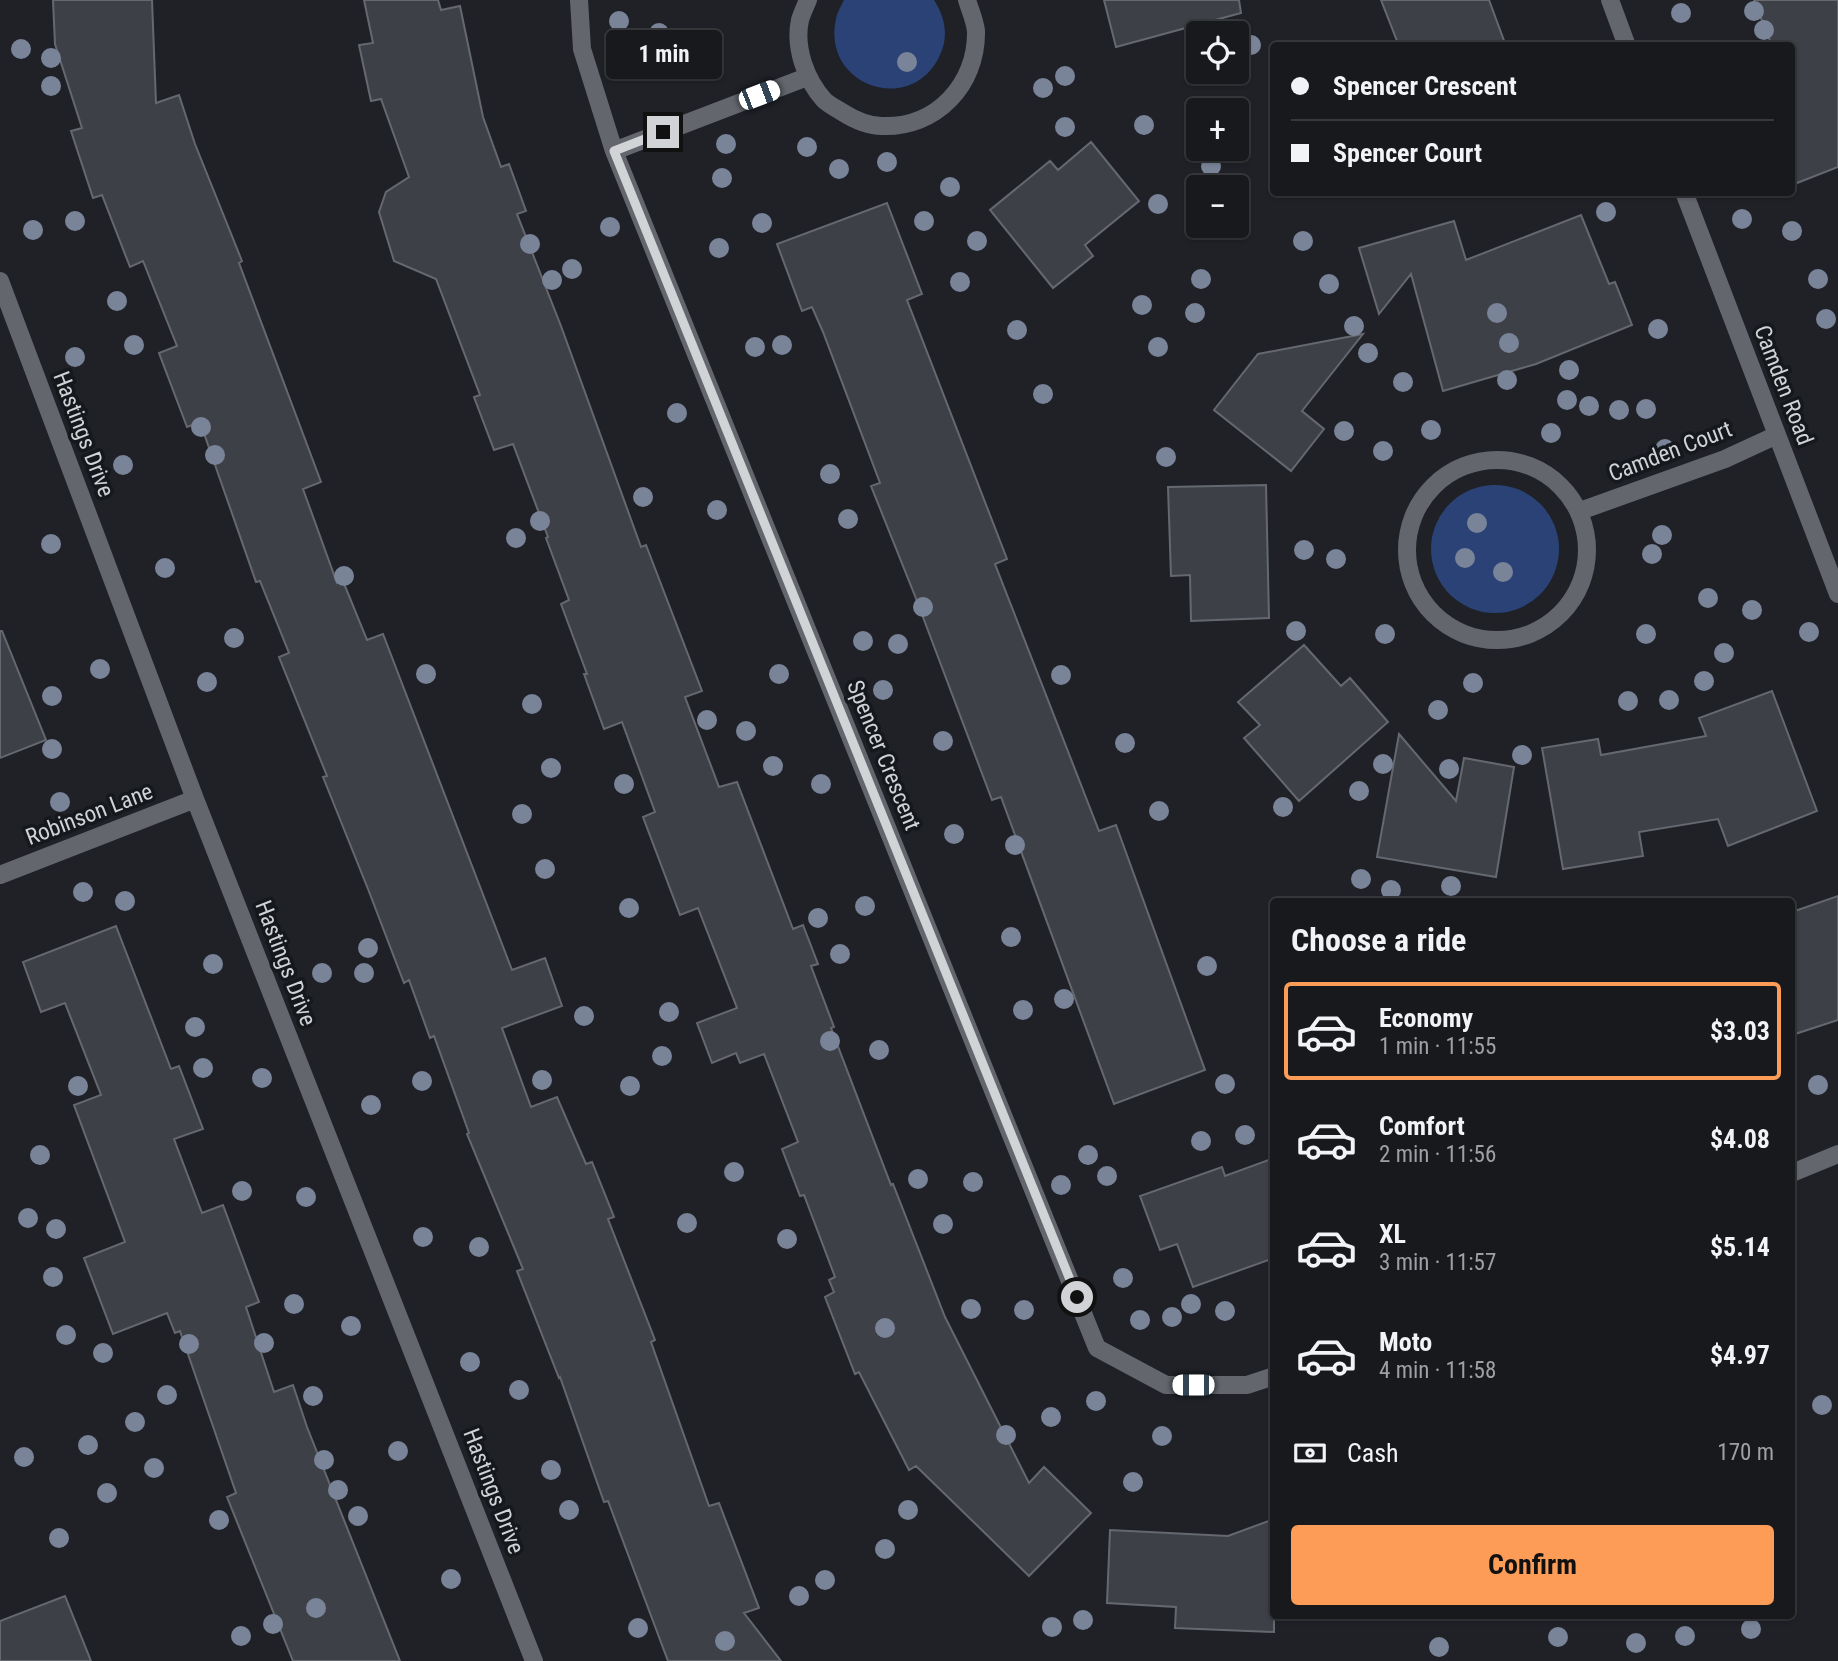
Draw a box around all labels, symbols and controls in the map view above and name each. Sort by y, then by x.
map controls [1186,21,1249,238]
button: locate [1186,21,1249,84]
callout: 1 min [605,31,721,80]
text: 1 min [638,41,690,68]
text: Spencer Crescent [1333,71,1517,101]
car [736,78,783,112]
button: + [1186,98,1249,161]
route end [647,116,679,148]
text: Spencer Court [1333,138,1482,168]
button: − [1186,175,1249,238]
street label: Camden Road [1748,321,1819,449]
street label: Hastings Drive [47,368,120,501]
street label: Camden Court [1605,416,1736,487]
street label: Spencer Crescent [841,676,926,834]
street label: Robinson Lane [22,778,157,851]
street label: Hastings Drive [249,897,322,1030]
text: Choose a ride [1291,921,1466,959]
icon: car [1295,1000,1358,1063]
text: Economy [1379,1003,1473,1033]
text: $3.03 [1710,1016,1770,1046]
text: 1 min · 11:55 [1379,1033,1496,1060]
icon: car [1295,1108,1358,1171]
text: Comfort [1379,1111,1465,1141]
text: $4.08 [1710,1124,1770,1154]
text: 2 min · 11:56 [1379,1141,1496,1168]
icon: car [1295,1216,1358,1279]
text: XL [1379,1219,1406,1249]
text: $5.14 [1710,1232,1770,1262]
text: 3 min · 11:57 [1379,1249,1496,1276]
route start [1061,1281,1093,1313]
icon: car [1295,1324,1358,1387]
text: Moto [1379,1327,1432,1357]
text: $4.97 [1710,1340,1770,1370]
text: 4 min · 11:58 [1379,1357,1496,1384]
car [1173,1375,1215,1396]
street label: Hastings Drive [457,1425,530,1558]
icon: cash [1291,1434,1329,1472]
text: Cash [1347,1438,1399,1468]
text: 170 m [1717,1439,1774,1466]
button: Confirm [1291,1525,1774,1605]

